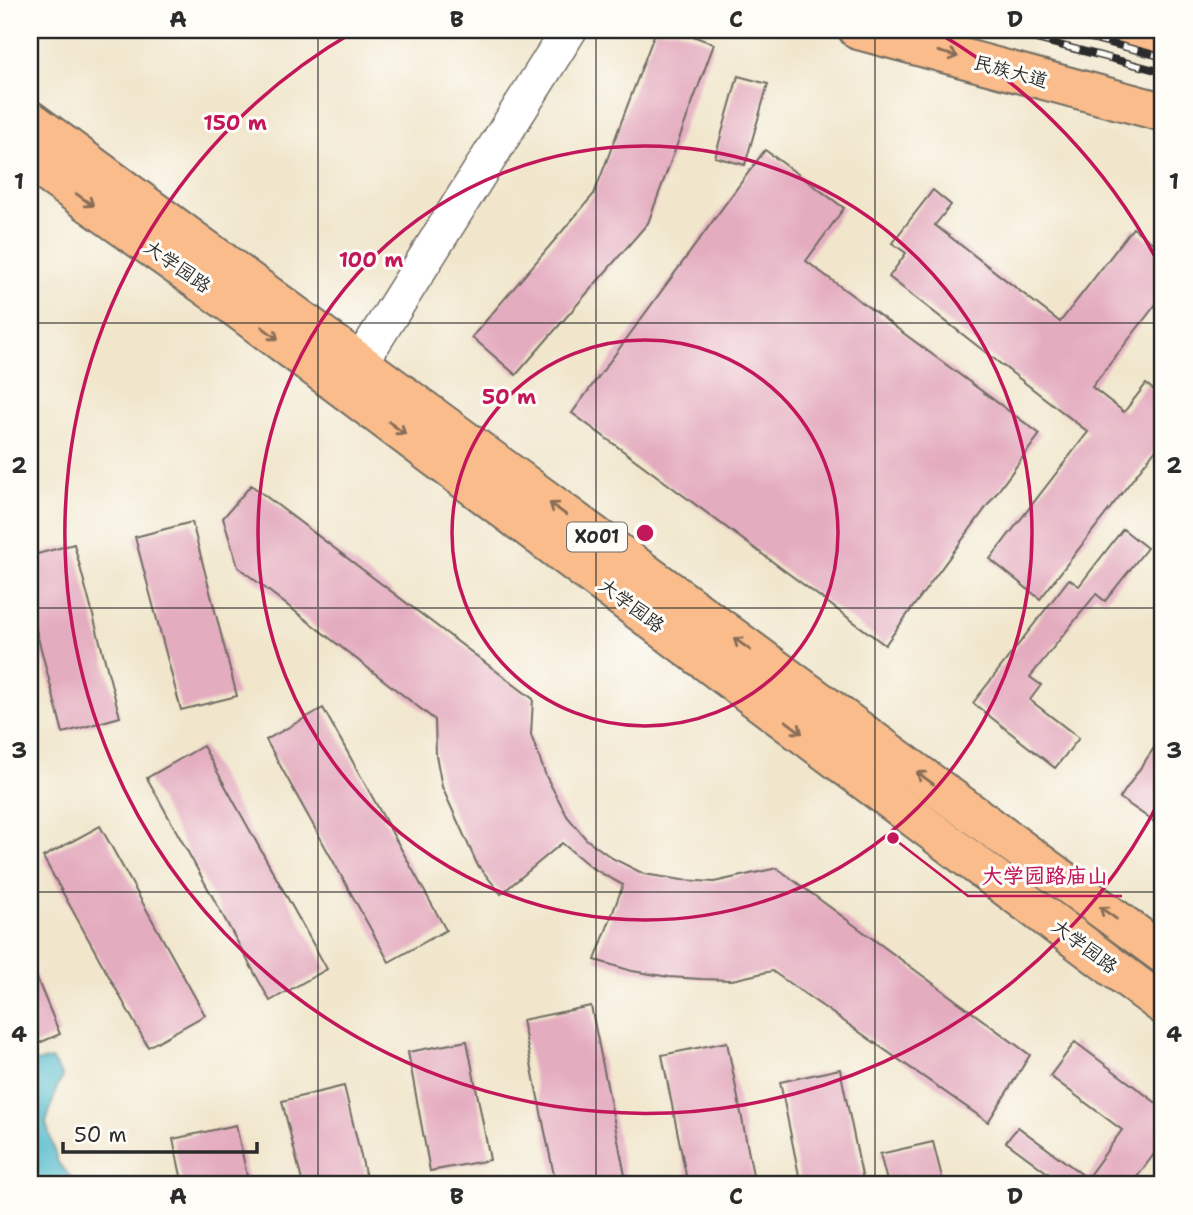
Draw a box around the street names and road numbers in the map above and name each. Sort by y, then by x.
street label: 民族大道 [971,50,1051,93]
street label: 大学园路 [139,234,216,298]
road number: X001 [567,522,627,552]
street label: 大学园路 [594,573,670,638]
street label: 大学园路 [1047,914,1123,979]

